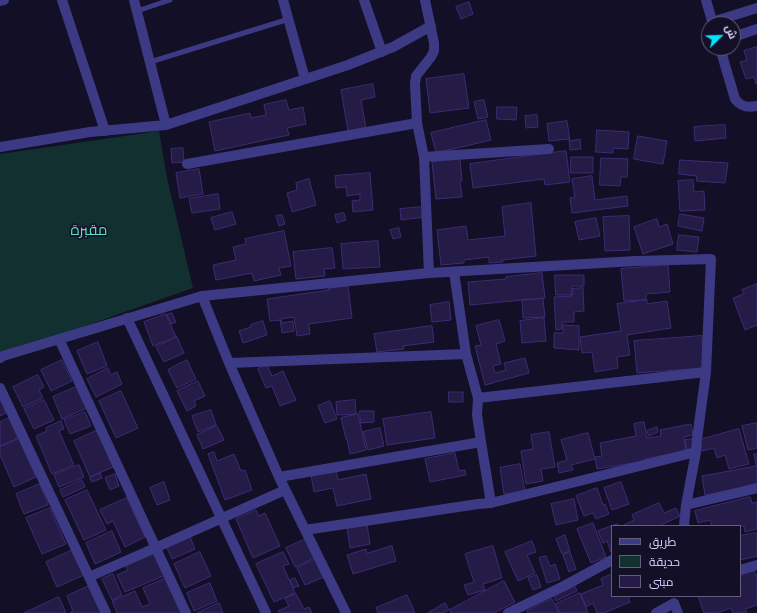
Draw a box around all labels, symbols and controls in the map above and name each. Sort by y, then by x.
north arrow [701,16,741,56]
text: ش [722,22,740,41]
park label: مقبرة [71,222,107,240]
legend [611,525,741,597]
text: طريق [649,534,676,550]
text: حديقة [649,554,680,570]
text: مبنى [649,574,674,590]

